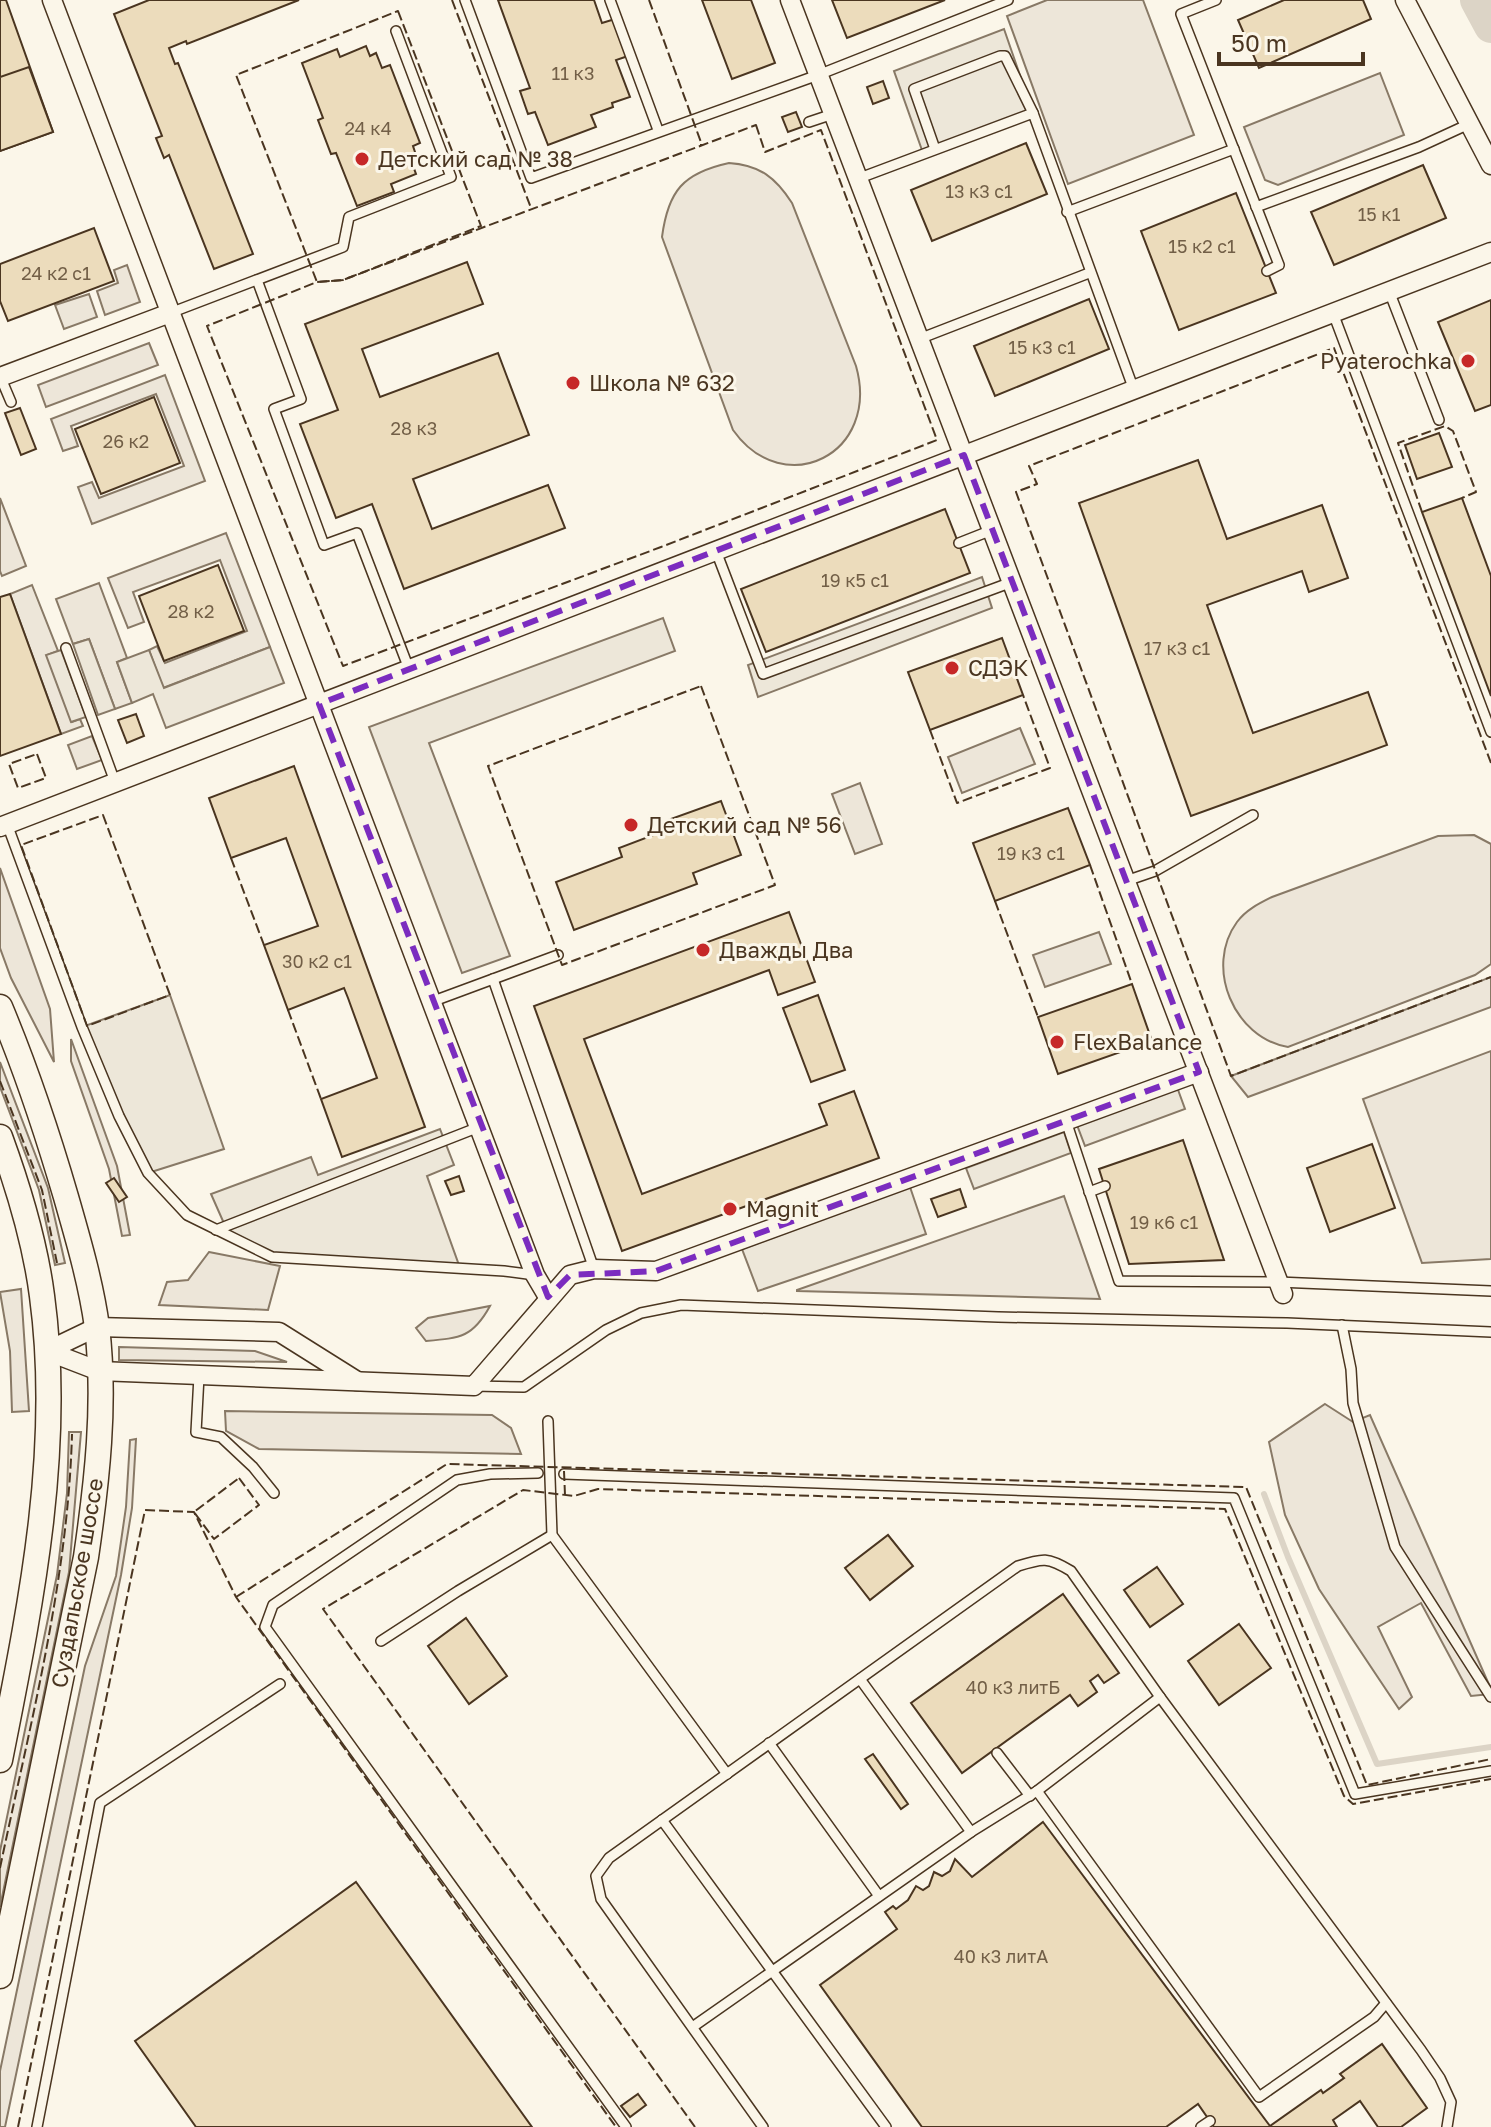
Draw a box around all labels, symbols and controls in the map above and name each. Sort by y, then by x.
scale bar [1219,16,1363,66]
text: 50 m [1231,28,1287,57]
house number: 11 к3 [552,62,594,84]
house number: 24 к4 [344,117,392,139]
place label: Детский сад № 38 [378,145,573,172]
marker: Детский сад № 38 [353,150,371,168]
house number: 13 к3 с1 [945,180,1013,202]
house number: 15 к1 [1358,203,1401,225]
house number: 15 к2 с1 [1168,235,1236,257]
house number: 24 к2 с1 [21,262,91,284]
house number: 15 к3 с1 [1008,336,1076,358]
place label: Pyaterochka [1320,347,1452,374]
marker: Pyaterochka [1459,352,1477,370]
place label: Школа № 632 [589,369,735,396]
marker: Школа № 632 [564,374,582,392]
house number: 28 к3 [391,417,437,439]
house number: 26 к2 [103,430,149,452]
house number: 19 к5 с1 [821,569,889,591]
house number: 28 к2 [168,600,214,622]
house number: 17 к3 с1 [1144,637,1211,659]
place label: СДЭК [968,654,1029,681]
marker: СДЭК [943,659,961,677]
place label: Детский сад № 56 [647,811,842,838]
marker: Детский сад № 56 [622,816,640,834]
house number: 19 к3 с1 [997,842,1065,864]
place label: Дважды Два [719,936,854,963]
marker: Дважды Два [694,941,712,959]
house number: 30 к2 с1 [282,950,352,972]
place label: FlexBalance [1073,1028,1202,1055]
marker: FlexBalance [1048,1033,1066,1051]
place label: Magnit [746,1195,819,1222]
marker: Magnit [721,1200,739,1218]
house number: 19 к6 с1 [1130,1211,1198,1233]
street label: Суздальское шоссе [45,1476,108,1690]
house number: 40 к3 литБ [966,1676,1060,1698]
house number: 40 к3 литА [954,1945,1048,1967]

